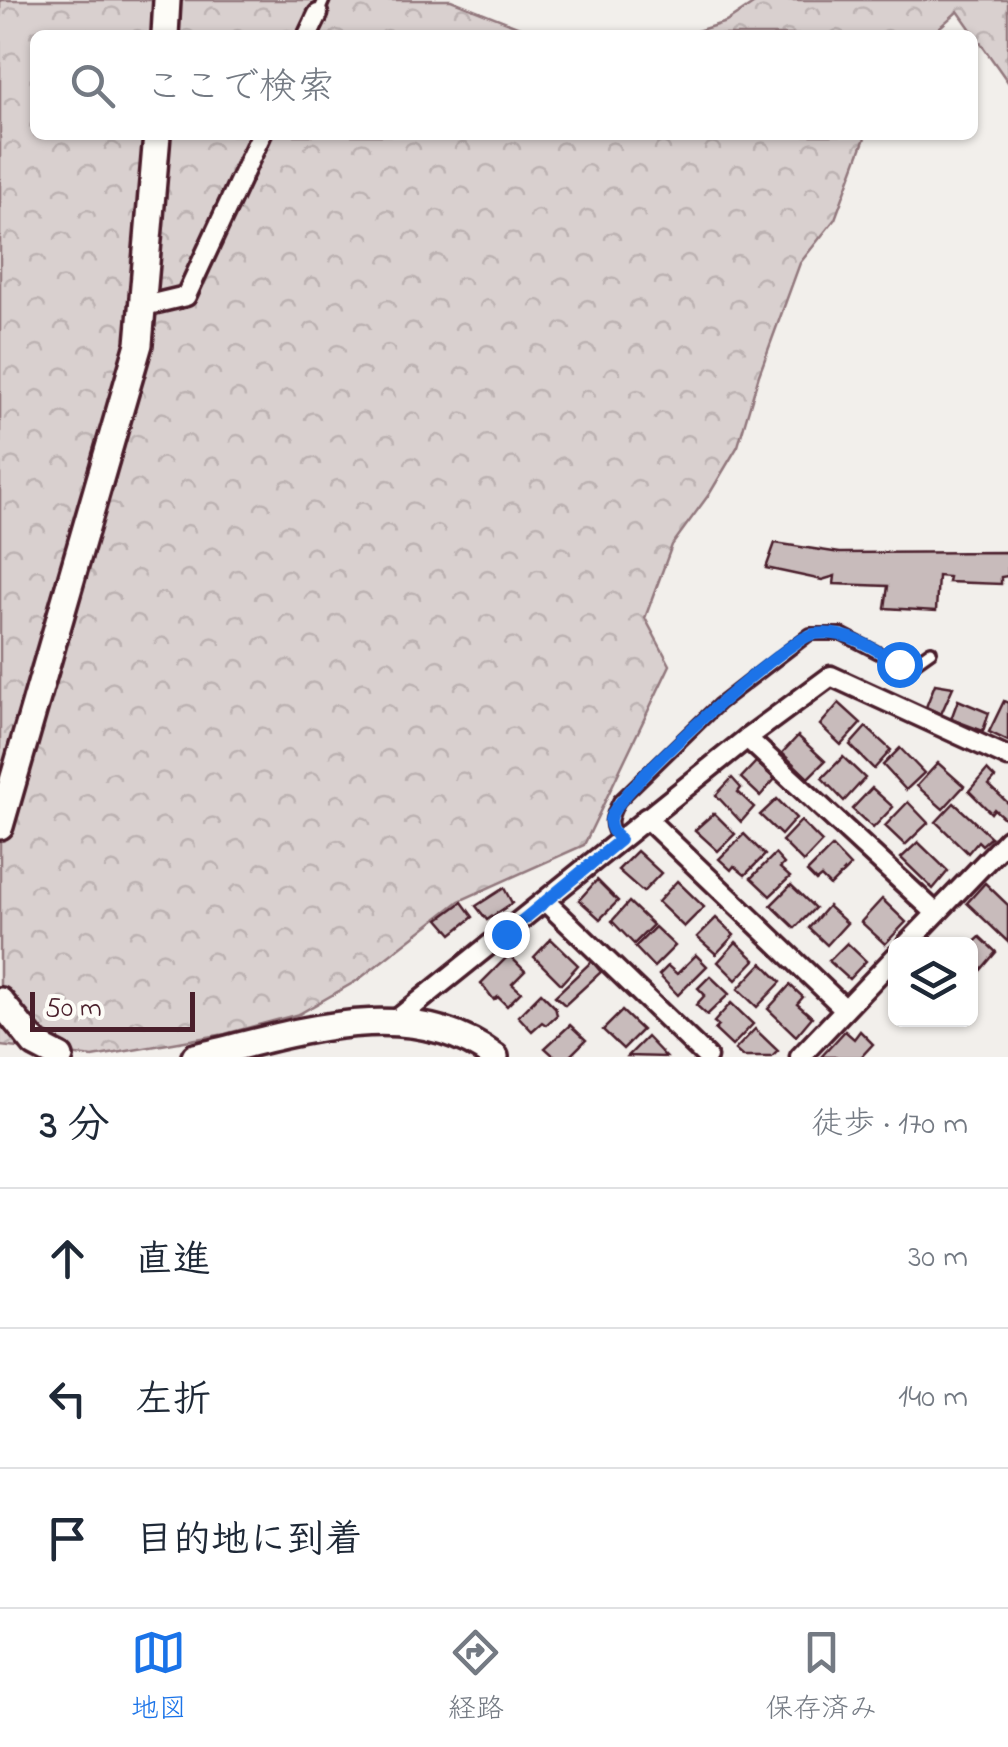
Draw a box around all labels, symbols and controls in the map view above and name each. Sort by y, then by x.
search box [30,30,978,140]
icon: search [65,58,120,113]
text: ここで検索 [145,61,335,117]
route start [877,642,923,688]
route end [484,912,530,958]
map controls [888,937,978,1027]
button: layers [888,937,978,1027]
scale bar [30,987,195,1032]
text: 50 m [45,989,102,1030]
text: 3 分 [40,1096,110,1157]
text: 徒歩 · 170 m [811,1102,968,1149]
icon: ahead [40,1231,95,1286]
text: 直進 [135,1234,211,1290]
text: 30 m [908,1235,968,1282]
icon: left [40,1371,95,1426]
text: 左折 [135,1374,211,1430]
text: 140 m [898,1375,968,1422]
icon: arrive [40,1511,95,1566]
text: 目的地に到着 [135,1514,363,1570]
tab: 地図 [131,1625,187,1731]
tab: 経路 [448,1625,504,1731]
tab: 保存済み [765,1625,877,1731]

